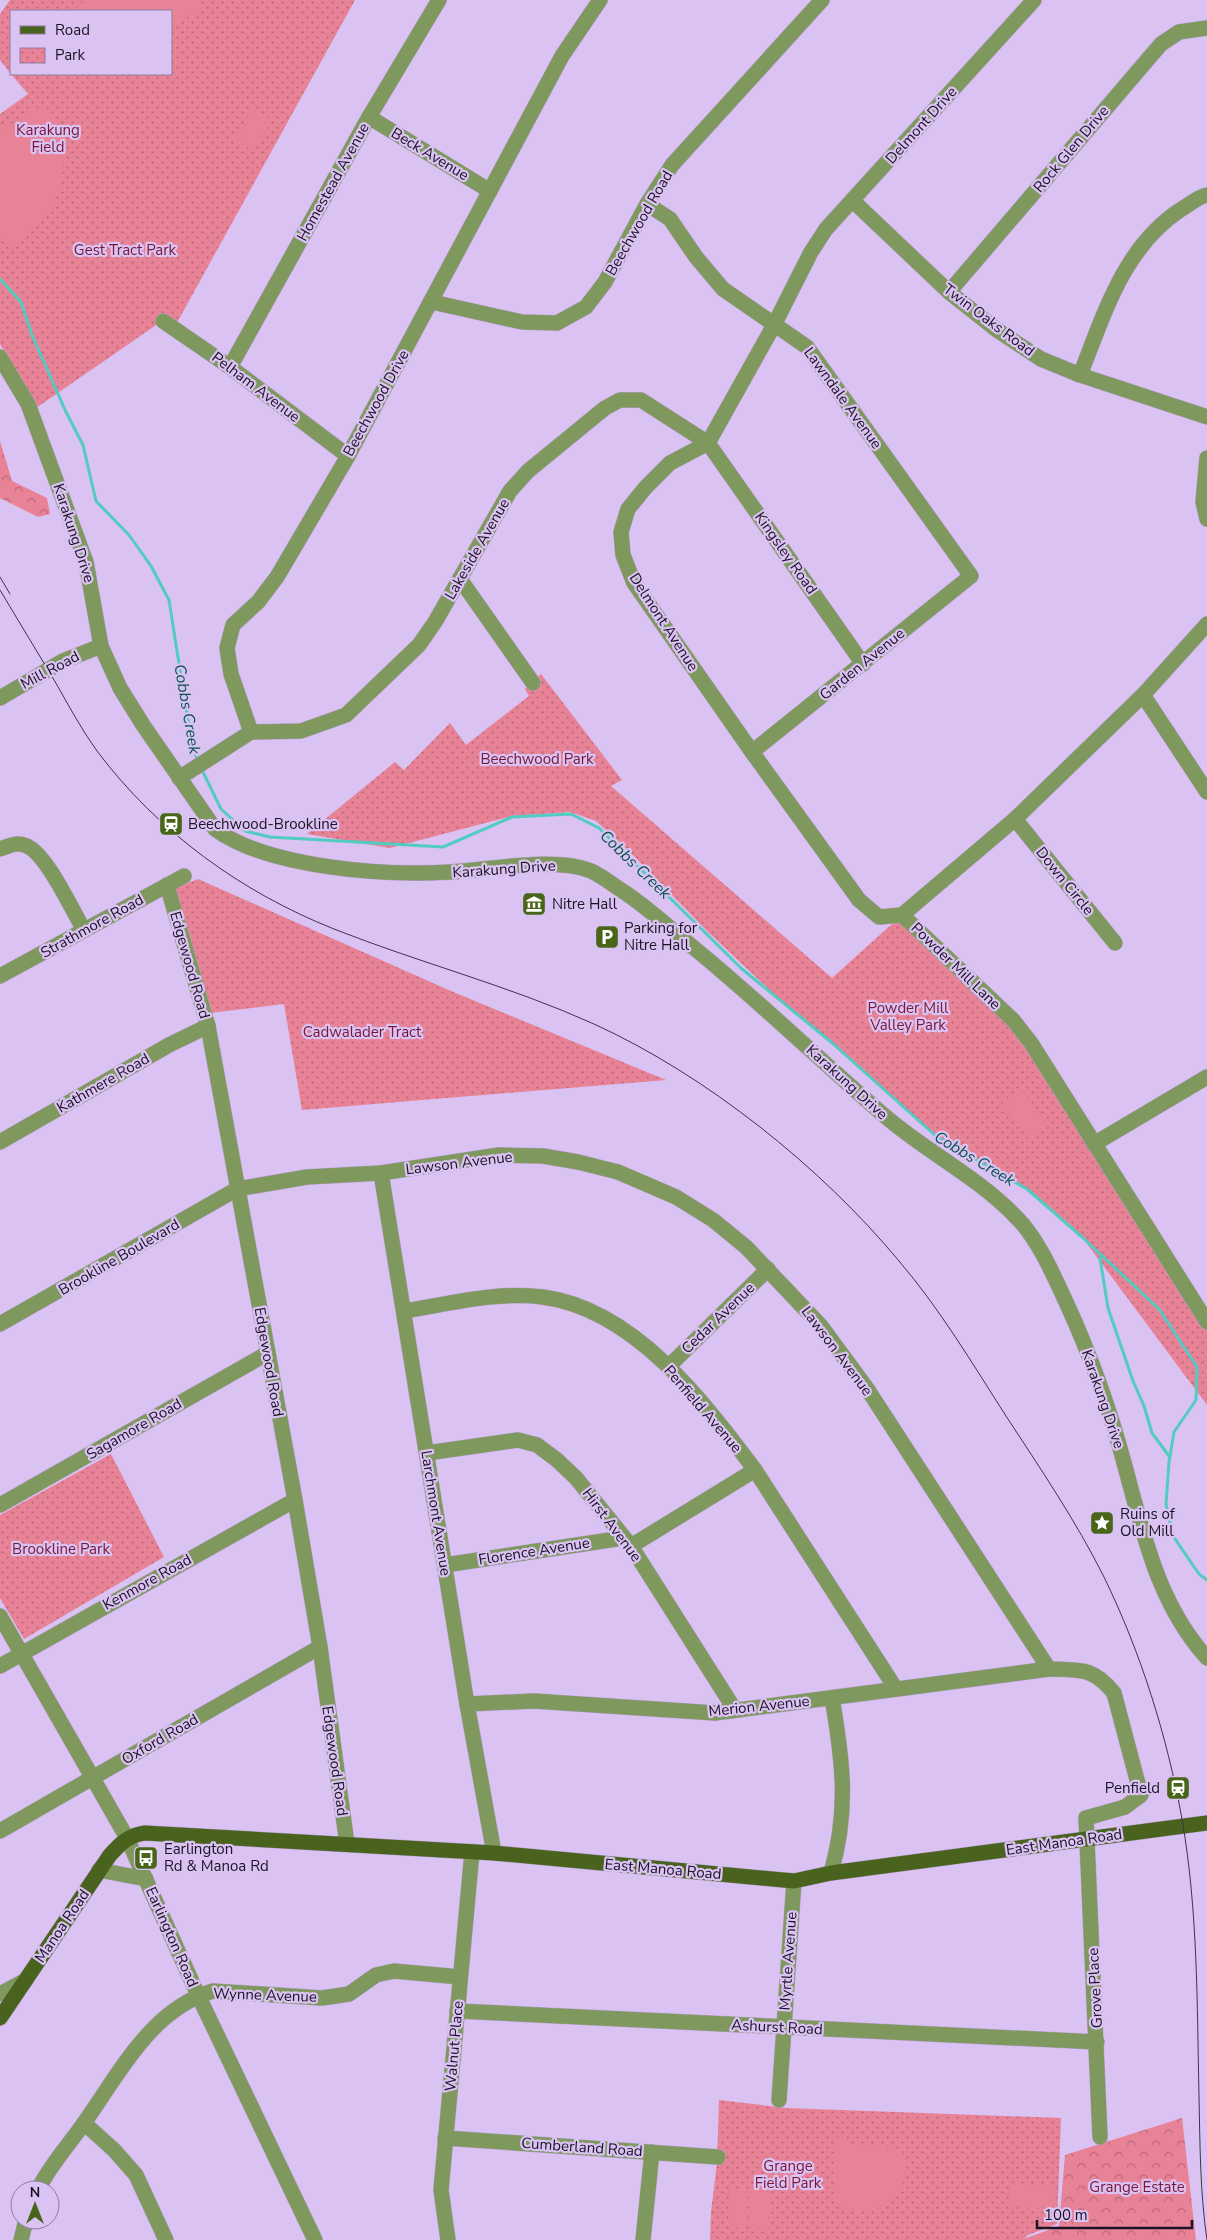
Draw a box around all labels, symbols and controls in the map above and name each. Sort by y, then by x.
legend [10,10,172,75]
text: Road [55,20,90,40]
text: Park [55,45,85,65]
street label: Delmont Drive [881,82,961,168]
street label: Rock Glen Drive [1029,101,1113,197]
street label: Homestead Avenue [292,119,374,245]
park label: Karakung Field [16,120,80,157]
street label: Beck Avenue [387,123,473,185]
street label: Beechwood Road [601,167,677,279]
park label: Gest Tract Park [74,240,177,260]
street label: Twin Oaks Road [939,279,1039,361]
street label: Lawndale Avenue [799,343,887,453]
street label: Beechwood Drive [338,346,414,460]
street label: Pelham Avenue [208,347,304,427]
street label: Karakung Drive [49,481,99,585]
street label: Lakeside Avenue [440,495,514,603]
street label: Kingsley Road [750,508,822,598]
street label: Delmont Avenue [625,569,703,675]
street label: Garden Avenue [815,623,909,705]
street label: Mill Road [17,646,83,694]
water label: Cobbs Creek [168,662,206,757]
park label: Beechwood Park [480,749,594,769]
station icon: Beechwood-Brookline [158,811,184,837]
place label: Beechwood-Brookline [188,814,338,834]
water label: Cobbs Creek [595,825,676,905]
street label: Down Circle [1031,843,1099,919]
street label: Karakung Drive [452,855,556,883]
street label: Strathmore Road [37,889,147,963]
museum icon: Nitre Hall [521,891,547,917]
place label: Nitre Hall [552,894,618,914]
street label: Edgewood Road [165,909,215,1021]
place label: Parking for Nitre Hall [624,918,698,955]
street label: Powder Mill Lane [907,918,1005,1014]
parking icon: Parking for Nitre Hall [594,924,620,950]
park label: Powder Mill Valley Park [867,998,949,1035]
park label: Cadwalader Tract [303,1022,422,1042]
street label: Karakung Drive [802,1040,892,1124]
street label: Kathmere Road [53,1048,153,1118]
water label: Cobbs Creek [930,1126,1020,1192]
street label: Lawson Avenue [404,1147,514,1179]
street label: Brookline Boulevard [55,1214,183,1300]
street label: Cedar Avenue [677,1278,759,1358]
street label: Lawson Avenue [797,1302,877,1400]
street label: Edgewood Road [250,1306,288,1418]
street label: Karakung Drive [1077,1347,1129,1451]
street label: Penfield Avenue [659,1361,747,1457]
street label: Sagamore Road [83,1394,185,1464]
street label: Larchmont Avenue [416,1449,456,1577]
street label: Hirst Avenue [578,1484,646,1566]
place label: Ruins of Old Mill [1120,1504,1176,1541]
place icon: Ruins of Old Mill [1089,1510,1115,1536]
street label: Florence Avenue [477,1532,591,1570]
park label: Brookline Park [12,1539,110,1559]
street label: Kenmore Road [99,1549,195,1615]
street label: Merion Avenue [708,1691,810,1721]
street label: Edgewood Road [317,1705,353,1817]
street label: Oxford Road [118,1709,202,1769]
station icon: Penfield [1165,1775,1191,1801]
place label: Penfield [1105,1778,1160,1798]
street label: East Manoa Road [1005,1824,1123,1860]
place label: Earlington Rd & Manoa Rd [164,1839,269,1876]
bus stop icon: Earlington Rd & Manoa Rd [133,1845,159,1871]
street label: East Manoa Road [604,1854,722,1884]
street label: Earlington Road [141,1884,203,1990]
street label: Manoa Road [30,1885,94,1967]
street label: Myrtle Avenue [775,1911,801,2011]
street label: Grove Place [1083,1947,1107,2029]
street label: Wynne Avenue [213,1983,317,2007]
street label: Walnut Place [440,2000,468,2092]
street label: Ashurst Road [731,2015,823,2039]
street label: Cumberland Road [521,2133,643,2161]
park label: Grange Field Park [755,2156,822,2193]
park label: Grange Estate [1089,2177,1185,2197]
north arrow [10,2180,60,2230]
text: N [30,2183,40,2202]
scale bar [1037,2198,1192,2230]
text: 100 m [1044,2205,1088,2225]

